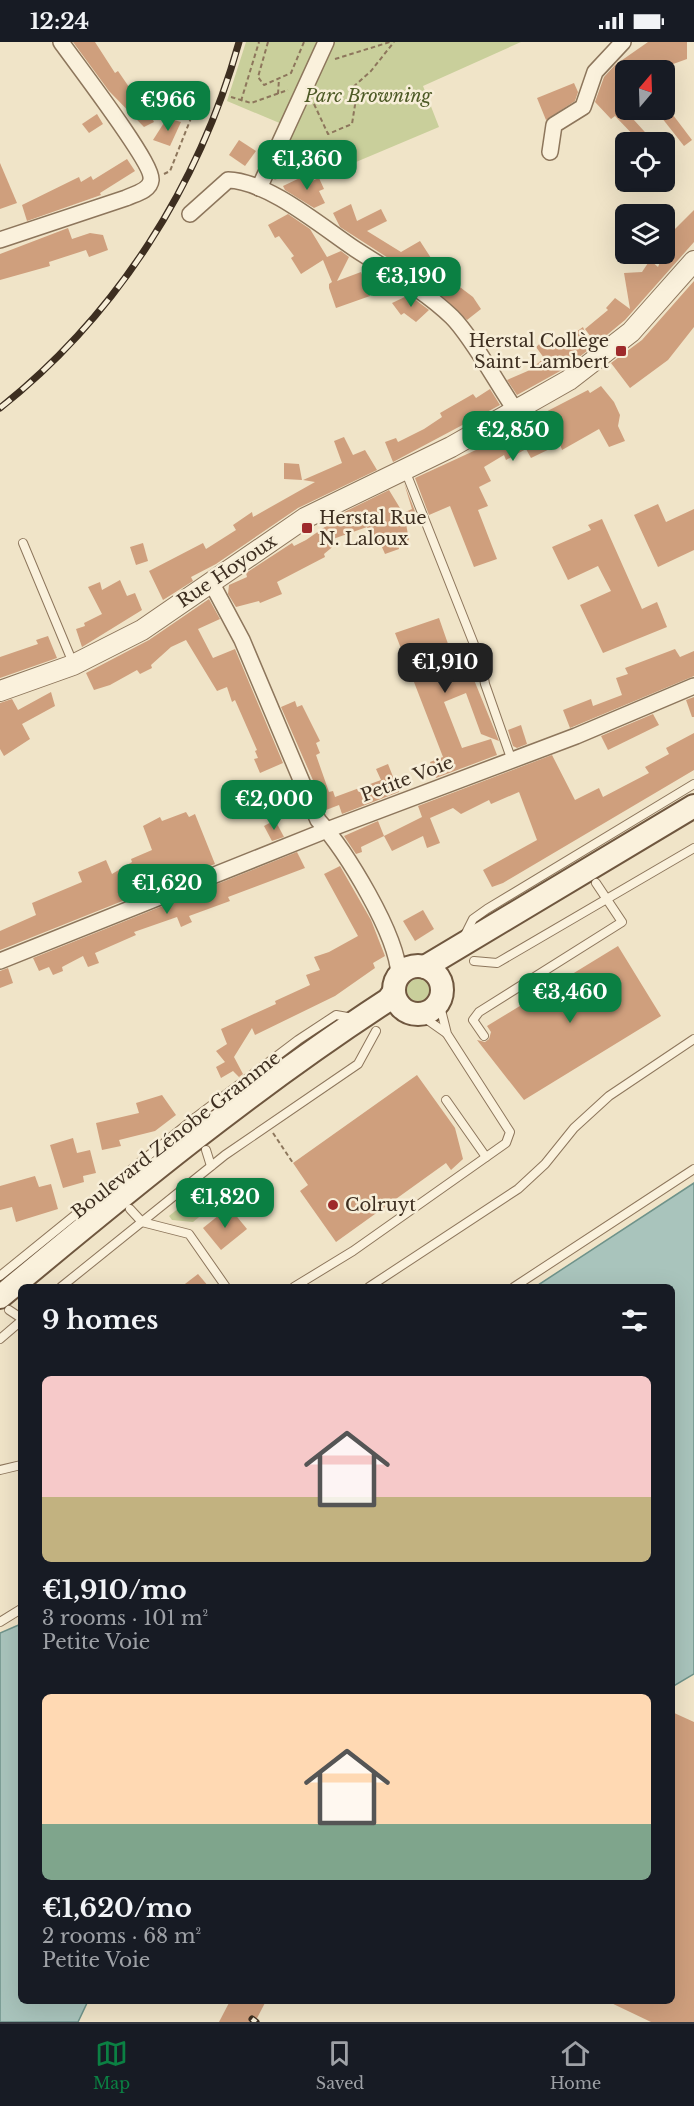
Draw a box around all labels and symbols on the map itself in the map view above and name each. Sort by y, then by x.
north arrow [615,60,675,120]
pin: €966 [132,81,204,132]
park label: Parc Browning [303,85,433,107]
pin: €1,360 [258,140,356,191]
pin: €3,190 [362,257,460,308]
place label: Herstal Collège Saint-Lambert [469,330,609,373]
marker: Herstal Collège Saint-Lambert [614,344,628,358]
pin: €2,850 [464,411,562,462]
place label: Herstal Rue N. Laloux [319,507,427,550]
marker: Herstal Rue N. Laloux [300,521,314,535]
street label: Rue Hoyoux [173,530,281,612]
pin: €1,910 [396,643,494,694]
street label: Petite Voie [358,751,456,807]
pin: €2,000 [225,780,323,831]
pin: €1,620 [118,864,216,915]
pin: €3,460 [521,973,619,1024]
street label: Boulevard Zénobe Gramme [67,1047,285,1223]
pin: €1,820 [176,1178,274,1229]
place label: Colruyt [345,1194,416,1216]
marker: Colruyt [326,1198,340,1212]

